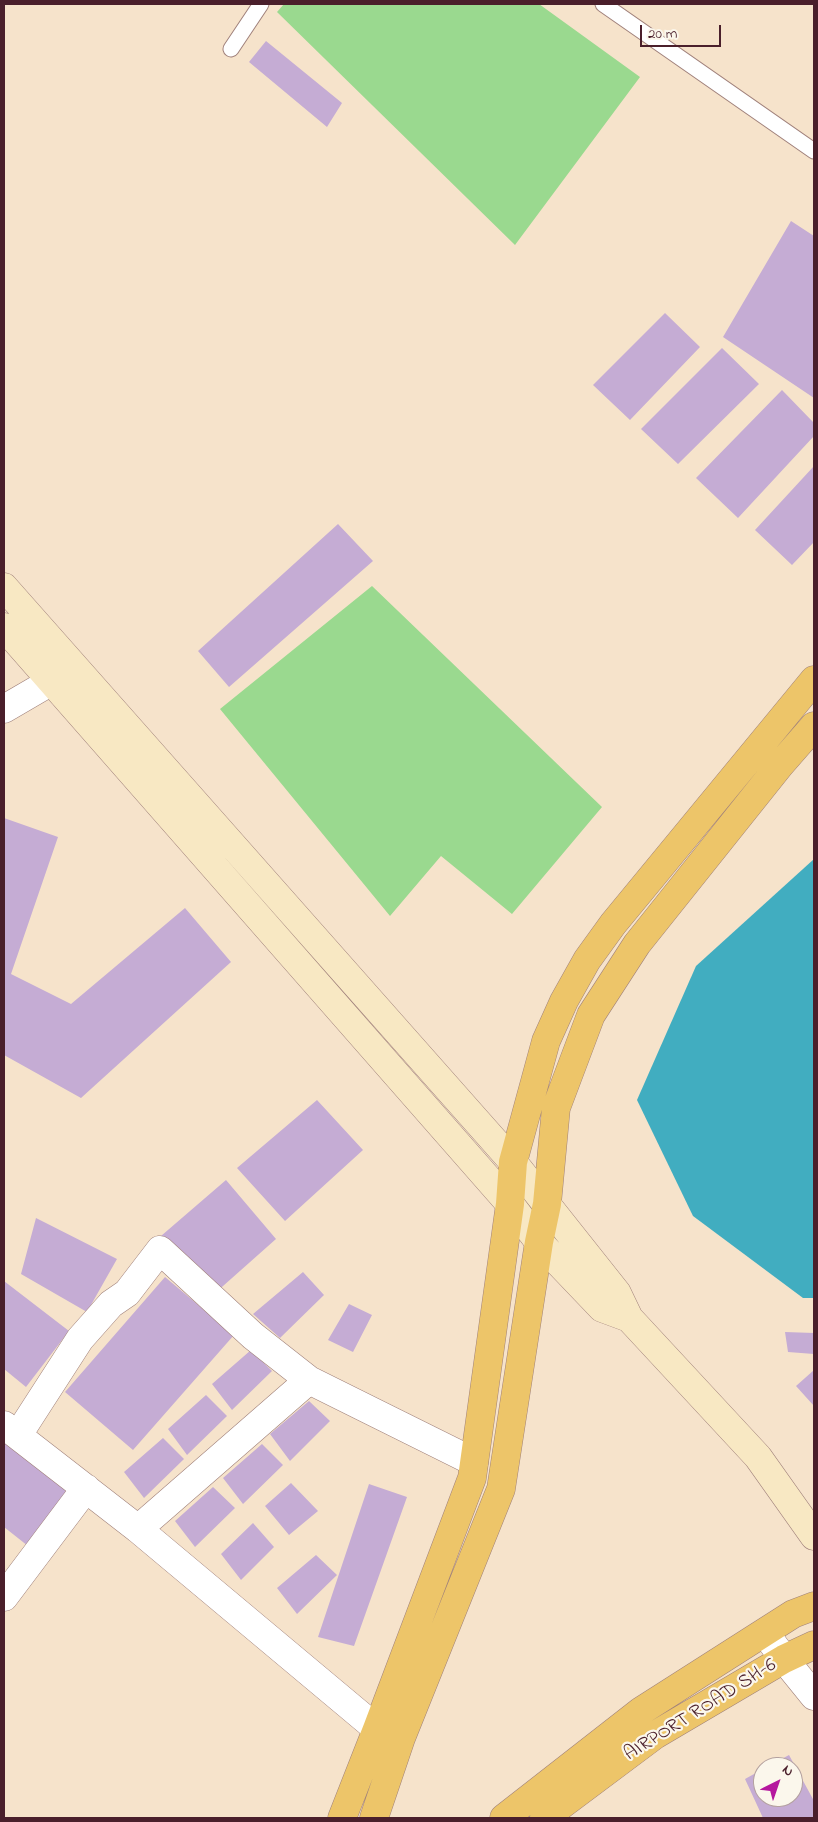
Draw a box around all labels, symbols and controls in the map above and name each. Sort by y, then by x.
scale bar [643,15,724,47]
text: 20 m [648,23,677,45]
street label: AIRPORT ROAD SH-6 [620,1654,782,1768]
north arrow [753,1757,803,1807]
text: N [777,1760,798,1782]

